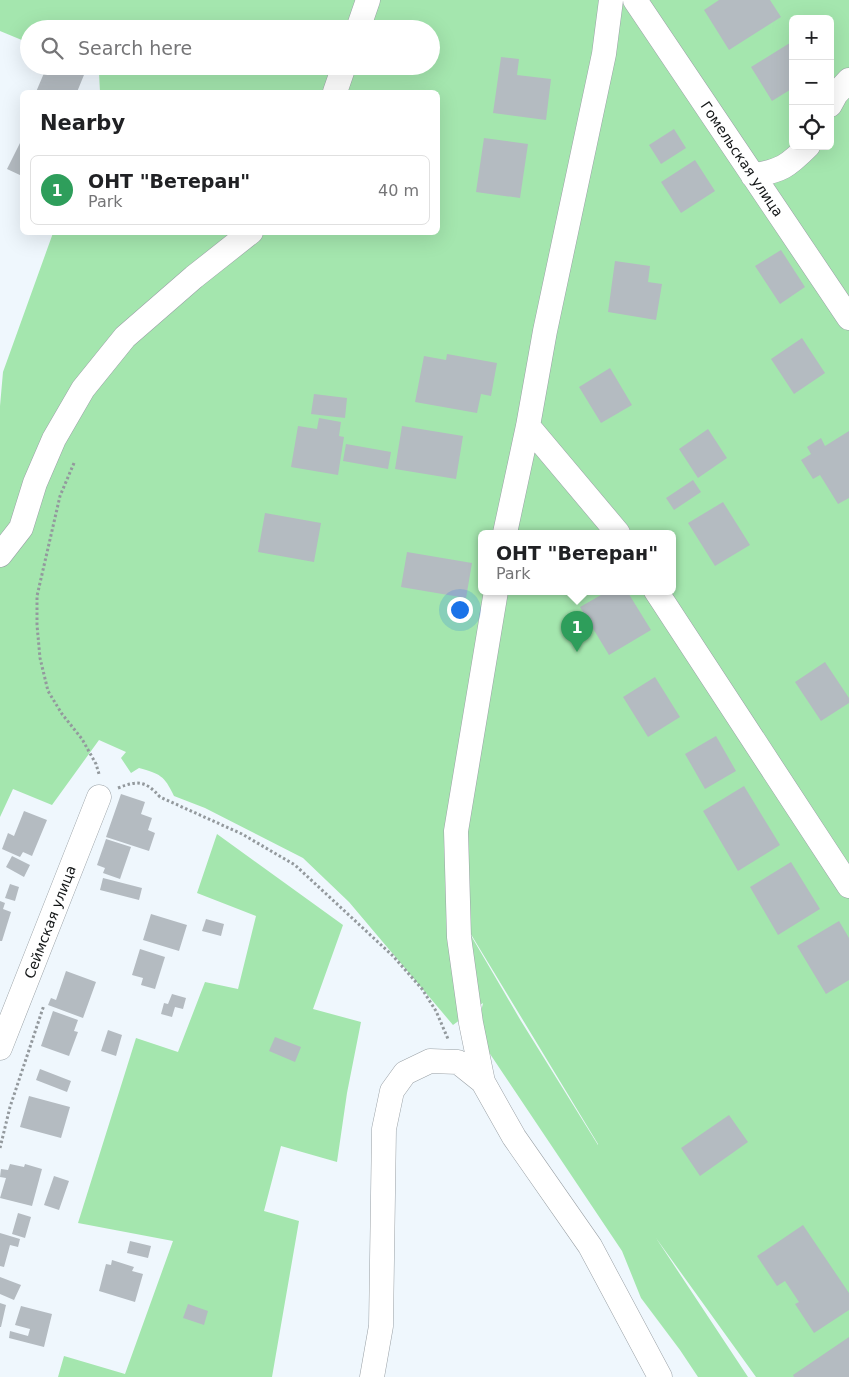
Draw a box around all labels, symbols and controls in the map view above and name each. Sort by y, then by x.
map controls [789,15,834,150]
button: + [789,15,834,60]
search box [20,20,440,75]
icon: search [38,34,66,62]
text: Search here [78,37,192,59]
button: − [789,60,834,105]
street label: Гомельская улица [697,98,787,220]
button: locate [789,105,834,150]
text: Nearby [40,111,125,135]
text: ОНТ "Ветеран" [88,170,250,192]
text: 1 [51,181,63,200]
text: 40 m [378,181,419,200]
text: Park [88,192,123,211]
popup [478,530,676,595]
text: ОНТ "Ветеран" [496,542,658,564]
text: Park [496,564,530,583]
your location [447,597,473,623]
pin: 1 [561,611,593,652]
street label: Сеймская улица [21,863,79,981]

